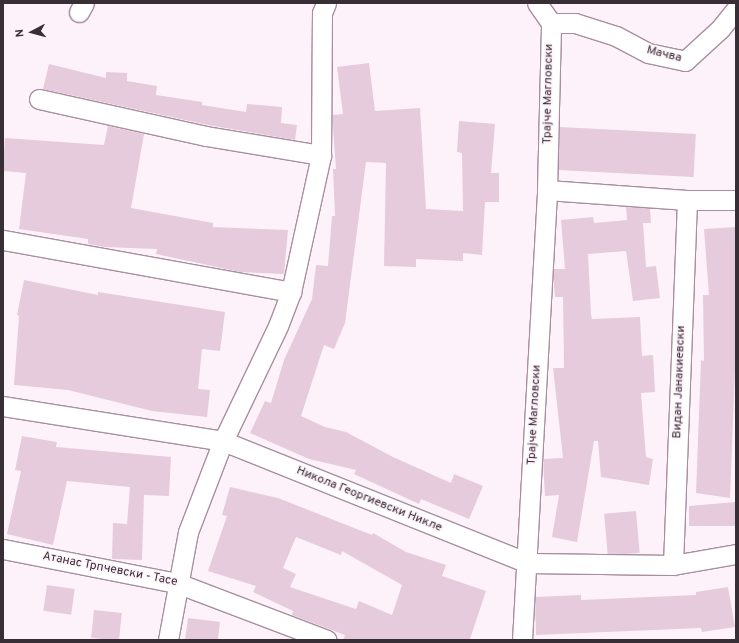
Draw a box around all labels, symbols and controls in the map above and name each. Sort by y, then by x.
north arrow [12,12,52,52]
text: N [13,29,27,38]
street label: Трајче Магловски [541,44,557,144]
street label: Мачва [645,44,683,66]
street label: Видан Јанакиевски [671,325,689,439]
street label: Трајче Магловски [525,364,545,466]
street label: Никола Георгиевски Никле [294,464,444,536]
street label: Атанас Трпчевски - Тасе [41,550,179,590]

